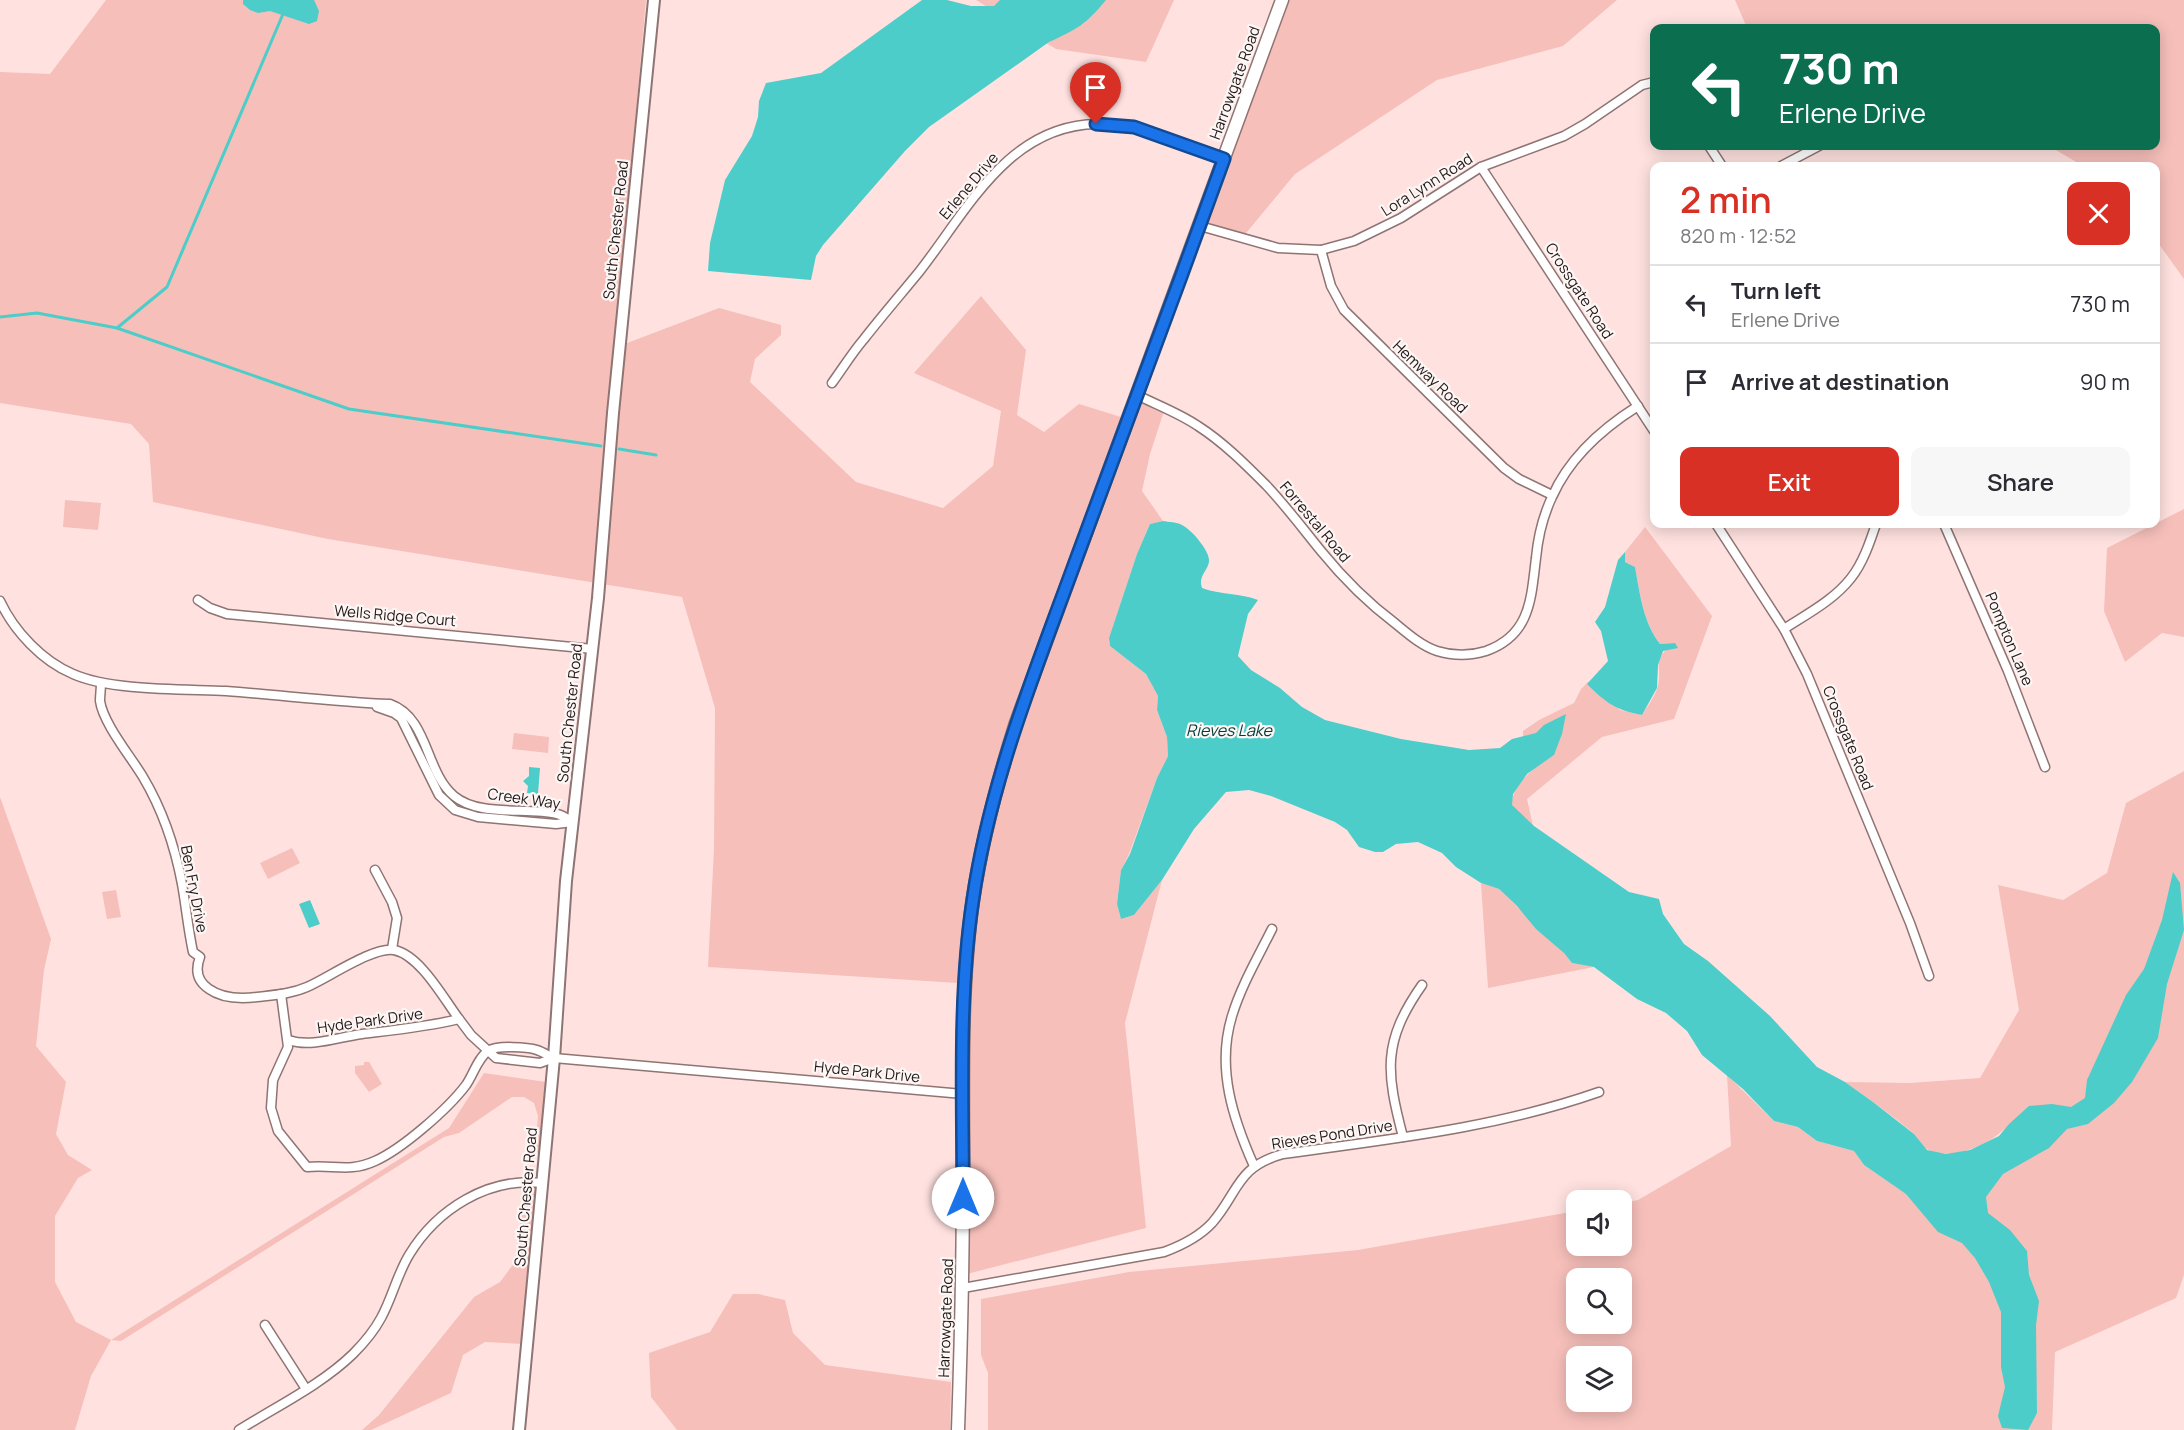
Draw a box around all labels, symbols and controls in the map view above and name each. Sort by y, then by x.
street label: Harrowgate Road [1204,23,1265,142]
text: 730 m [1779,39,1900,97]
icon: left [1680,48,1758,126]
pin [1070,62,1121,124]
icon: arrive [1079,71,1112,104]
text: Erlene Drive [1779,94,1926,131]
street label: Erlene Drive [934,147,1003,224]
street label: Lora Lynn Road [1377,148,1476,221]
street label: South Chester Road [598,159,633,300]
text: 2 min [1680,175,1772,224]
button: close [2067,182,2130,245]
text: 820 m · 12:52 [1680,222,1796,249]
street label: Crossgate Road [1540,239,1618,343]
text: Turn left [1731,276,1821,306]
icon: left [1680,288,1713,321]
text: 730 m [2070,289,2130,319]
text: Erlene Drive [1731,306,1840,333]
street label: Hemway Road [1388,335,1473,418]
icon: arrive [1680,366,1713,399]
text: Arrive at destination [1731,367,1949,397]
text: 90 m [2080,367,2130,397]
button: Exit [1680,447,1899,516]
button: Share [1911,447,2130,516]
street label: Forrestal Road [1275,477,1356,567]
street label: Pompton Lane [1980,589,2039,689]
street label: Wells Ridge Court [333,600,457,631]
street label: South Chester Road [552,642,587,783]
street label: Crossgate Road [1818,683,1879,793]
water label: Rieves Lake [1186,719,1274,741]
street label: Creek Way [486,783,562,814]
street label: Ben Fry Drive [176,843,213,935]
street label: Hyde Park Drive [316,1003,424,1038]
street label: Hyde Park Drive [813,1055,921,1088]
street label: Rieves Pond Drive [1270,1115,1394,1154]
street label: South Chester Road [509,1126,542,1267]
position arrow [931,1166,995,1230]
map controls [1566,1190,1632,1412]
button: sound [1566,1190,1632,1256]
street label: Harrowgate Road [933,1258,958,1378]
button: search [1566,1268,1632,1334]
button: layers [1566,1346,1632,1412]

